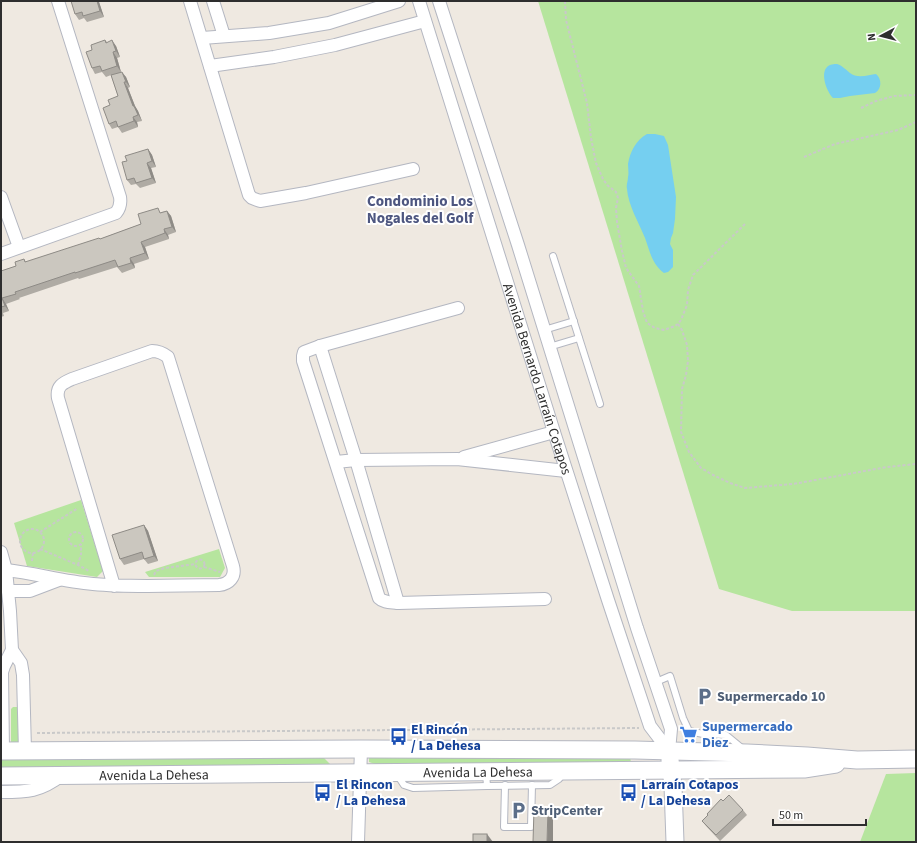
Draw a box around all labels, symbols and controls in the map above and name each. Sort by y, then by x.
north arrow [861,16,901,56]
text: N [864,33,879,42]
district label: Condominio Los Nogales del Golf [367,191,474,229]
street label: Avenida Bernardo Larraín Cotapos [497,281,576,478]
parking icon: Supermercado 10 [694,686,714,706]
place label: Supermercado 10 [717,687,825,707]
place label: Supermercado Diez [702,717,793,753]
place label: El Rincón / La Dehesa [411,720,481,756]
supermarket icon: Supermercado Diez [679,724,699,744]
bus stop icon: El Rincón / La Dehesa [388,727,408,747]
street label: Avenida La Dehesa [423,762,533,783]
street label: Avenida La Dehesa [99,765,209,786]
place label: El Rincon / La Dehesa [336,775,406,811]
place label: Larraín Cotapos / La Dehesa [641,775,738,811]
bus stop icon: El Rincon / La Dehesa [313,782,333,802]
bus stop icon: Larraín Cotapos / La Dehesa [618,782,638,802]
parking icon: StripCenter [508,800,528,820]
place label: StripCenter [531,801,603,821]
scale bar [773,801,866,827]
text: 50 m [779,807,803,824]

